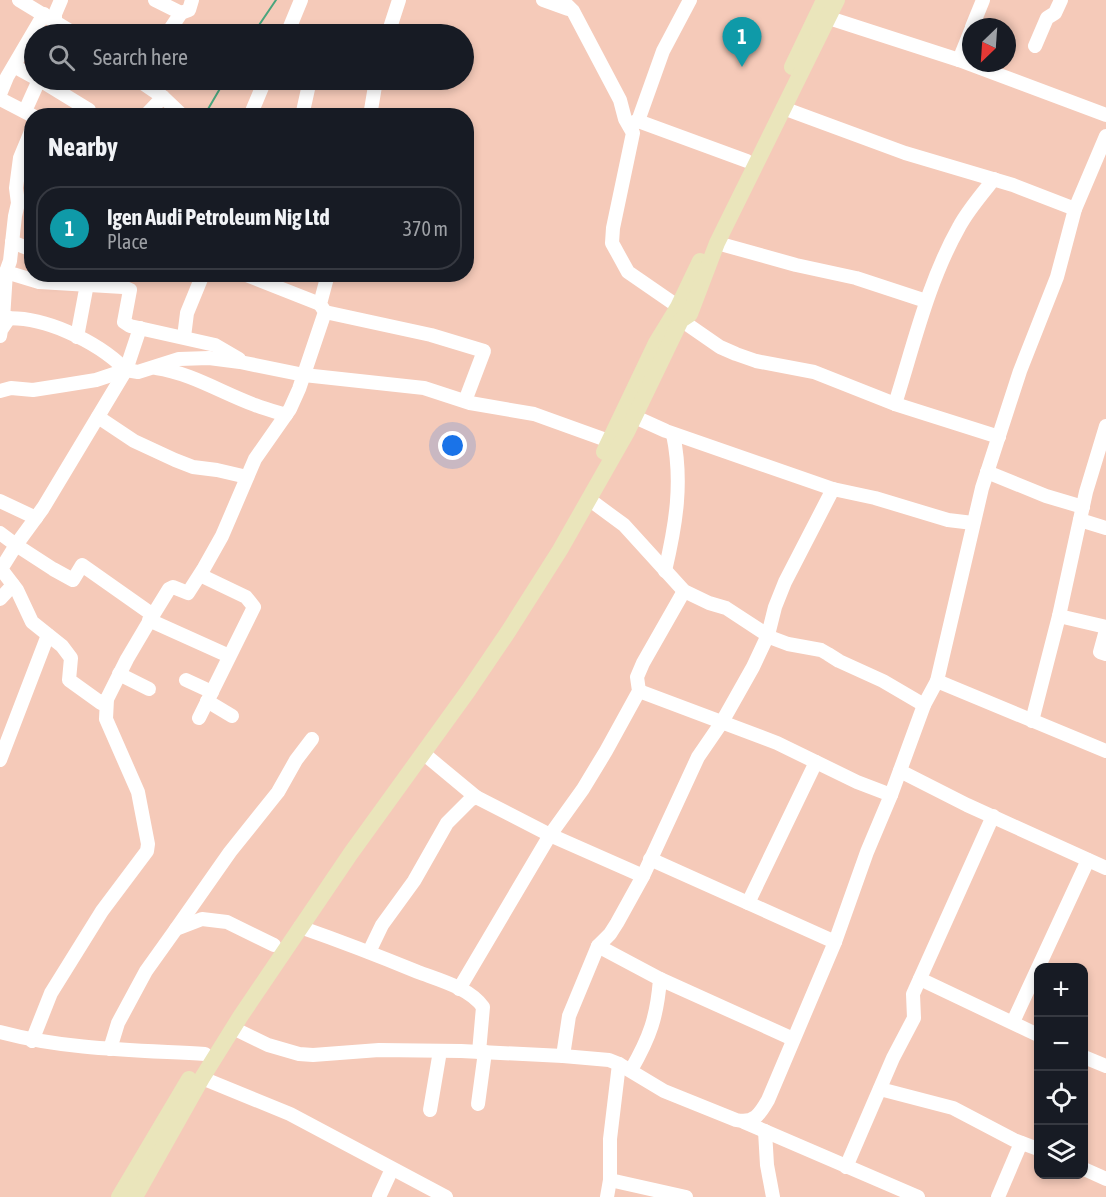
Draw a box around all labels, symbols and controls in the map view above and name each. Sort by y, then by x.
pin: 1 [722,17,762,67]
north arrow [962,18,1016,72]
search box [24,24,474,90]
icon: search [45,41,78,74]
text: Search here [93,44,188,70]
text: Nearby [48,132,118,162]
text: Igen Audi Petroleum Nig Ltd [107,204,330,230]
text: 1 [65,217,74,240]
text: 370 m [403,217,448,240]
text: Place [107,230,148,253]
your location [438,431,467,460]
map controls [1034,963,1088,1179]
button: + [1034,963,1088,1017]
button: − [1034,1017,1088,1071]
button: locate [1034,1071,1088,1125]
button: layers [1034,1125,1088,1179]

